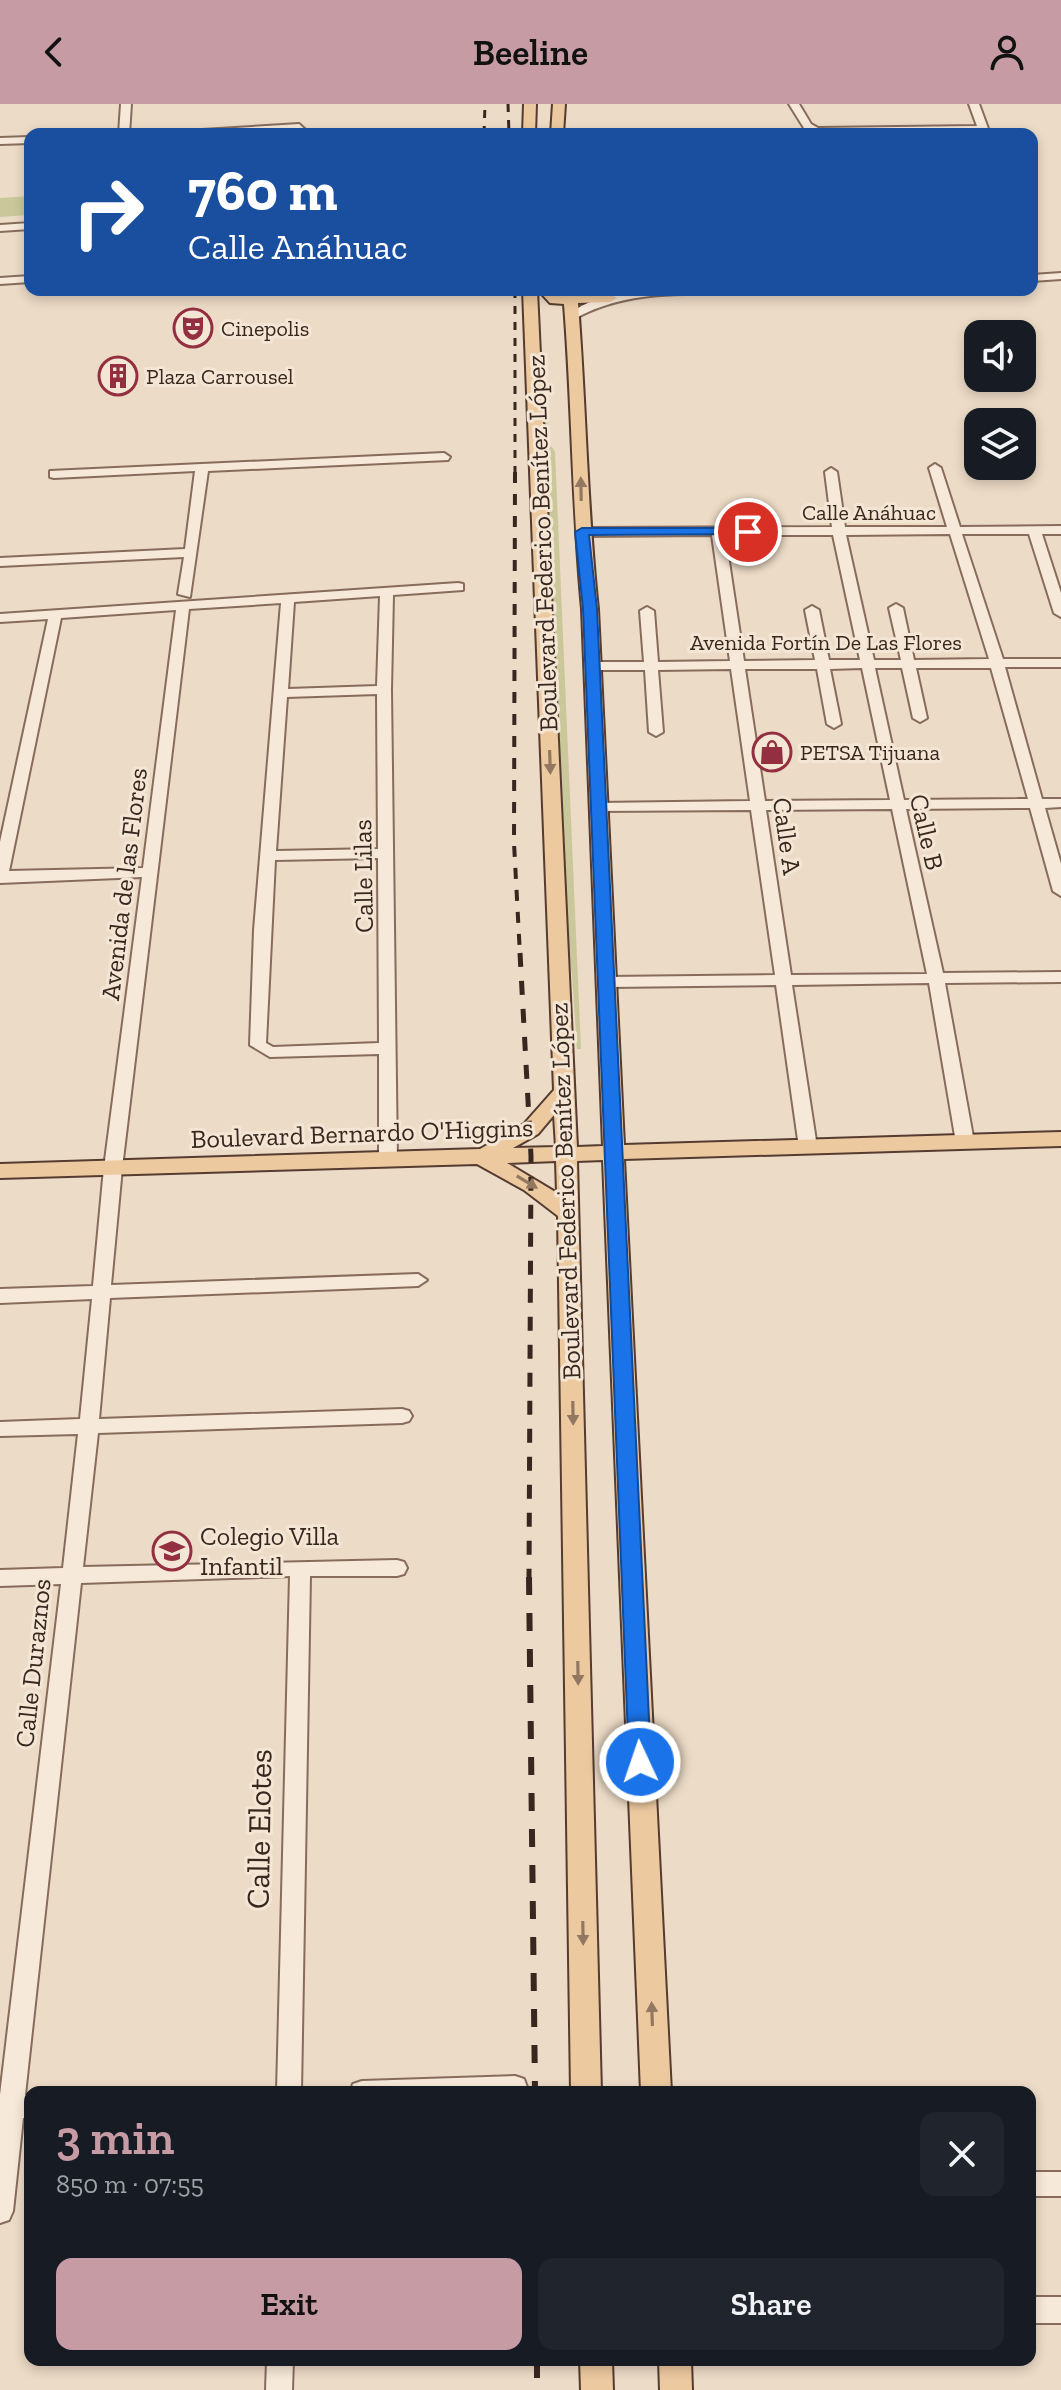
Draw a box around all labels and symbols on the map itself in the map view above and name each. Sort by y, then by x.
theatre icon: Cinepolis [172,307,214,349]
place label: Cinepolis [221,315,309,342]
street label: Boulevard Federico Benítez López [519,354,565,732]
building icon: Plaza Carrousel [97,355,139,397]
place label: Plaza Carrousel [146,363,294,390]
one-way arrow [574,476,587,501]
pin [714,498,782,566]
street label: Calle Anáhuac [802,499,936,526]
street label: Avenida Fortín De Las Flores [690,629,962,656]
shop icon: PETSA Tijuana [751,731,793,773]
place label: PETSA Tijuana [800,739,940,766]
one-way arrow [544,750,557,775]
street label: Avenida de las Flores [94,766,154,1002]
street label: Calle B [903,791,951,873]
street label: Calle A [766,795,808,878]
street label: Calle Lilas [346,819,380,933]
street label: Boulevard Federico Benítez López [542,1002,588,1380]
street label: Boulevard Bernardo O'Higgins [190,1111,534,1155]
one-way arrow [516,1175,538,1189]
one-way arrow [566,1401,579,1426]
place label: Colegio Villa Infantil [200,1520,340,1582]
school or university icon: Colegio Villa Infantil [151,1530,193,1572]
street label: Calle Duraznos [8,1577,58,1749]
one-way arrow [572,1661,584,1686]
position arrow [598,1720,682,1804]
street label: Calle Elotes [239,1749,279,1909]
one-way arrow [577,1921,589,1946]
one-way arrow [645,2001,658,2026]

